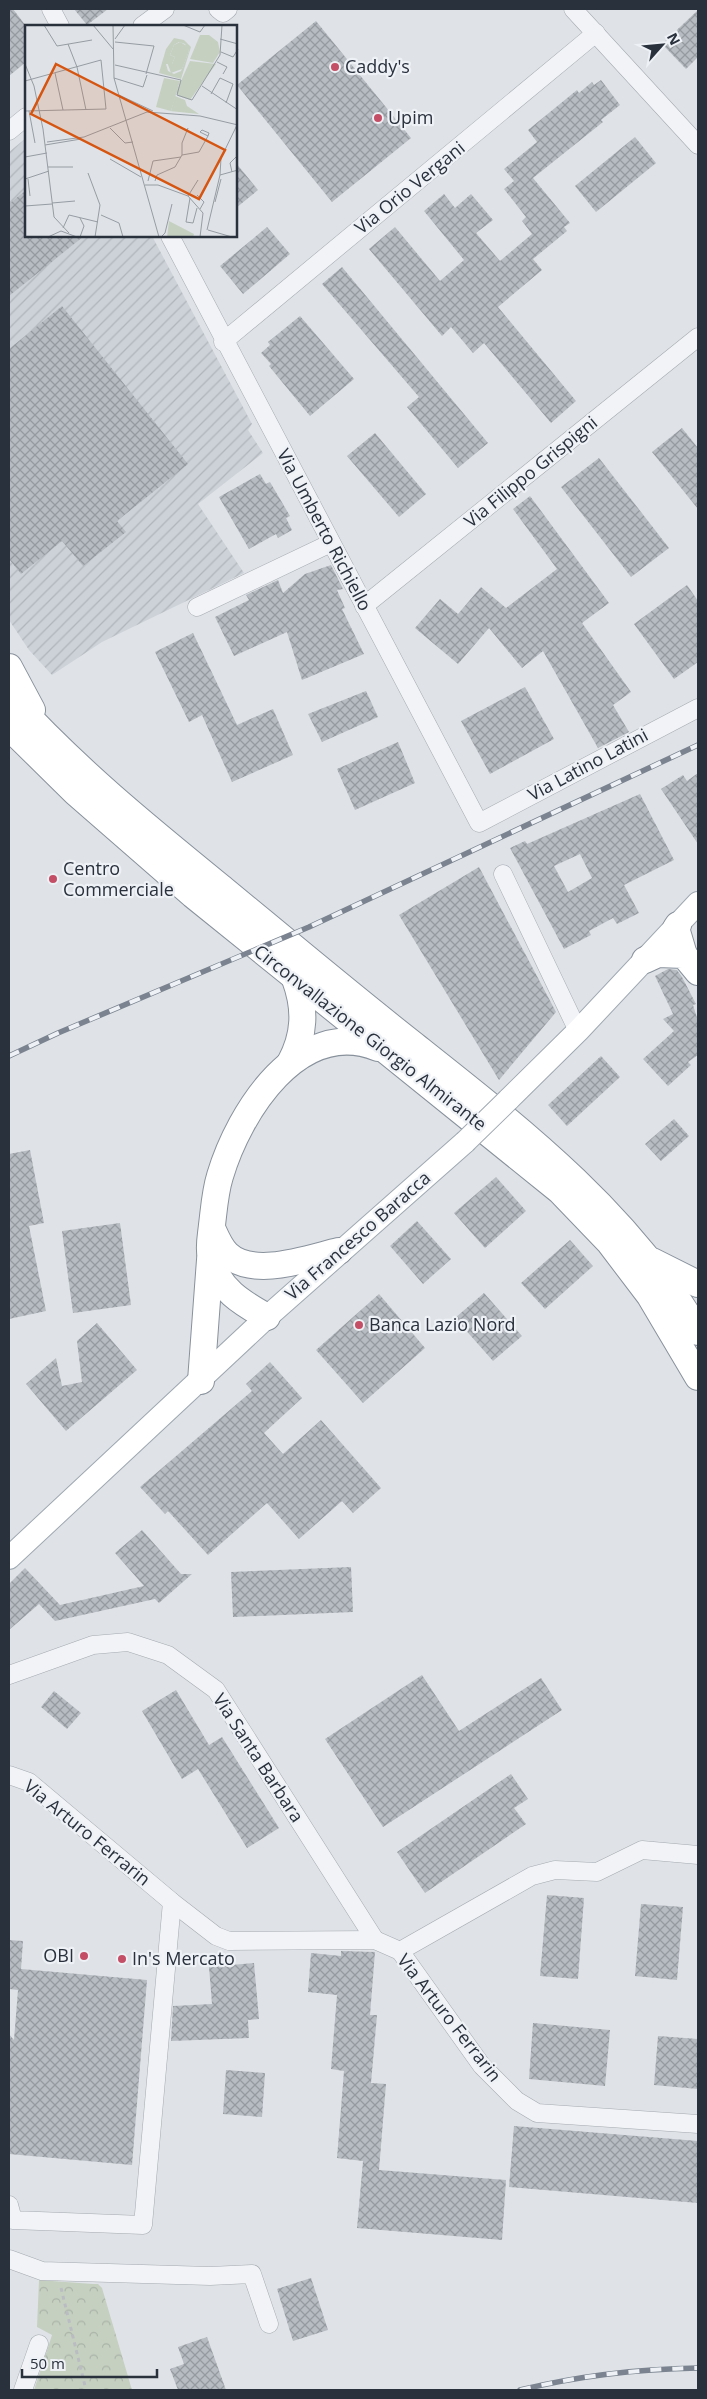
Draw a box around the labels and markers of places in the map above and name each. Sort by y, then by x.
place label: Caddy's [345,54,410,78]
marker: Caddy's [329,61,341,73]
place label: Upim [388,105,433,129]
marker: Upim [372,112,384,124]
place label: Centro Commerciale [63,856,174,901]
marker: Centro Commerciale [47,873,59,885]
place label: Banca Lazio Nord [369,1312,516,1336]
marker: Banca Lazio Nord [353,1319,365,1331]
place label: OBI [43,1943,74,1967]
place label: In's Mercato [132,1946,235,1970]
marker: OBI [78,1950,90,1962]
marker: In's Mercato [116,1953,128,1965]

